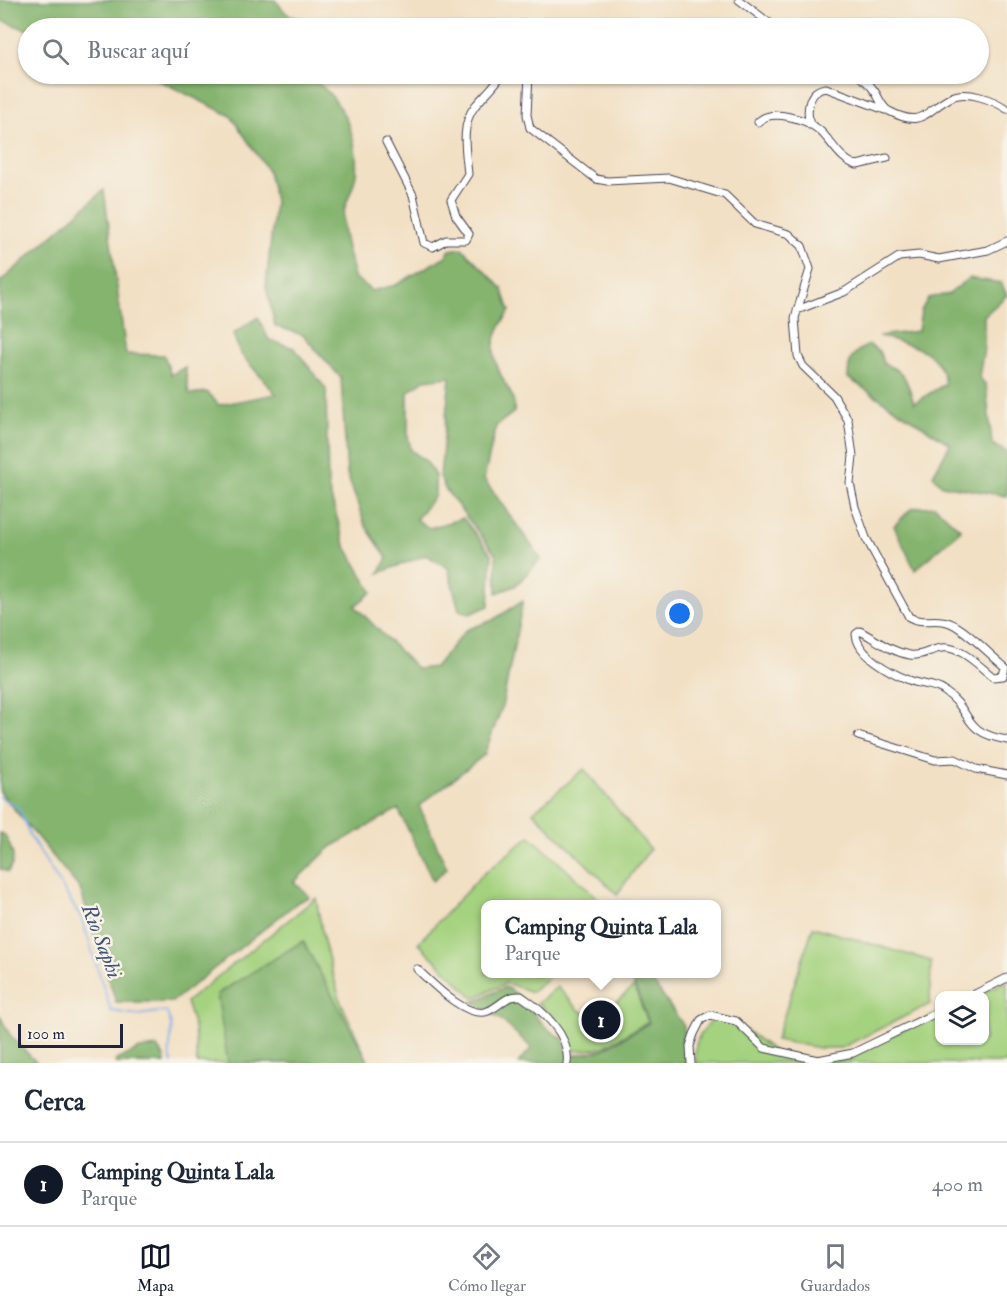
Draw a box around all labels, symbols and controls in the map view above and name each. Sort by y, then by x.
search box [18,18,989,84]
icon: search [39,35,72,68]
text: Buscar aquí [87,37,189,65]
your location [665,599,694,628]
water label: Rio Saphi [75,899,128,982]
popup [481,900,721,978]
text: Camping Quinta Lala [504,913,698,941]
text: Parque [504,941,560,966]
map controls [935,991,989,1045]
button: layers [935,991,989,1045]
pin: 1 [582,998,620,1042]
scale bar [18,1021,123,1048]
text: 100 m [27,1024,65,1044]
text: Cerca [24,1086,85,1118]
text: Camping Quinta Lala [81,1158,274,1186]
text: 1 [40,1172,47,1197]
text: 400 m [932,1172,983,1197]
text: Parque [81,1186,137,1211]
tab: Mapa [137,1240,174,1296]
tab: Cómo llegar [448,1240,526,1296]
tab: Guardados [800,1240,870,1296]

